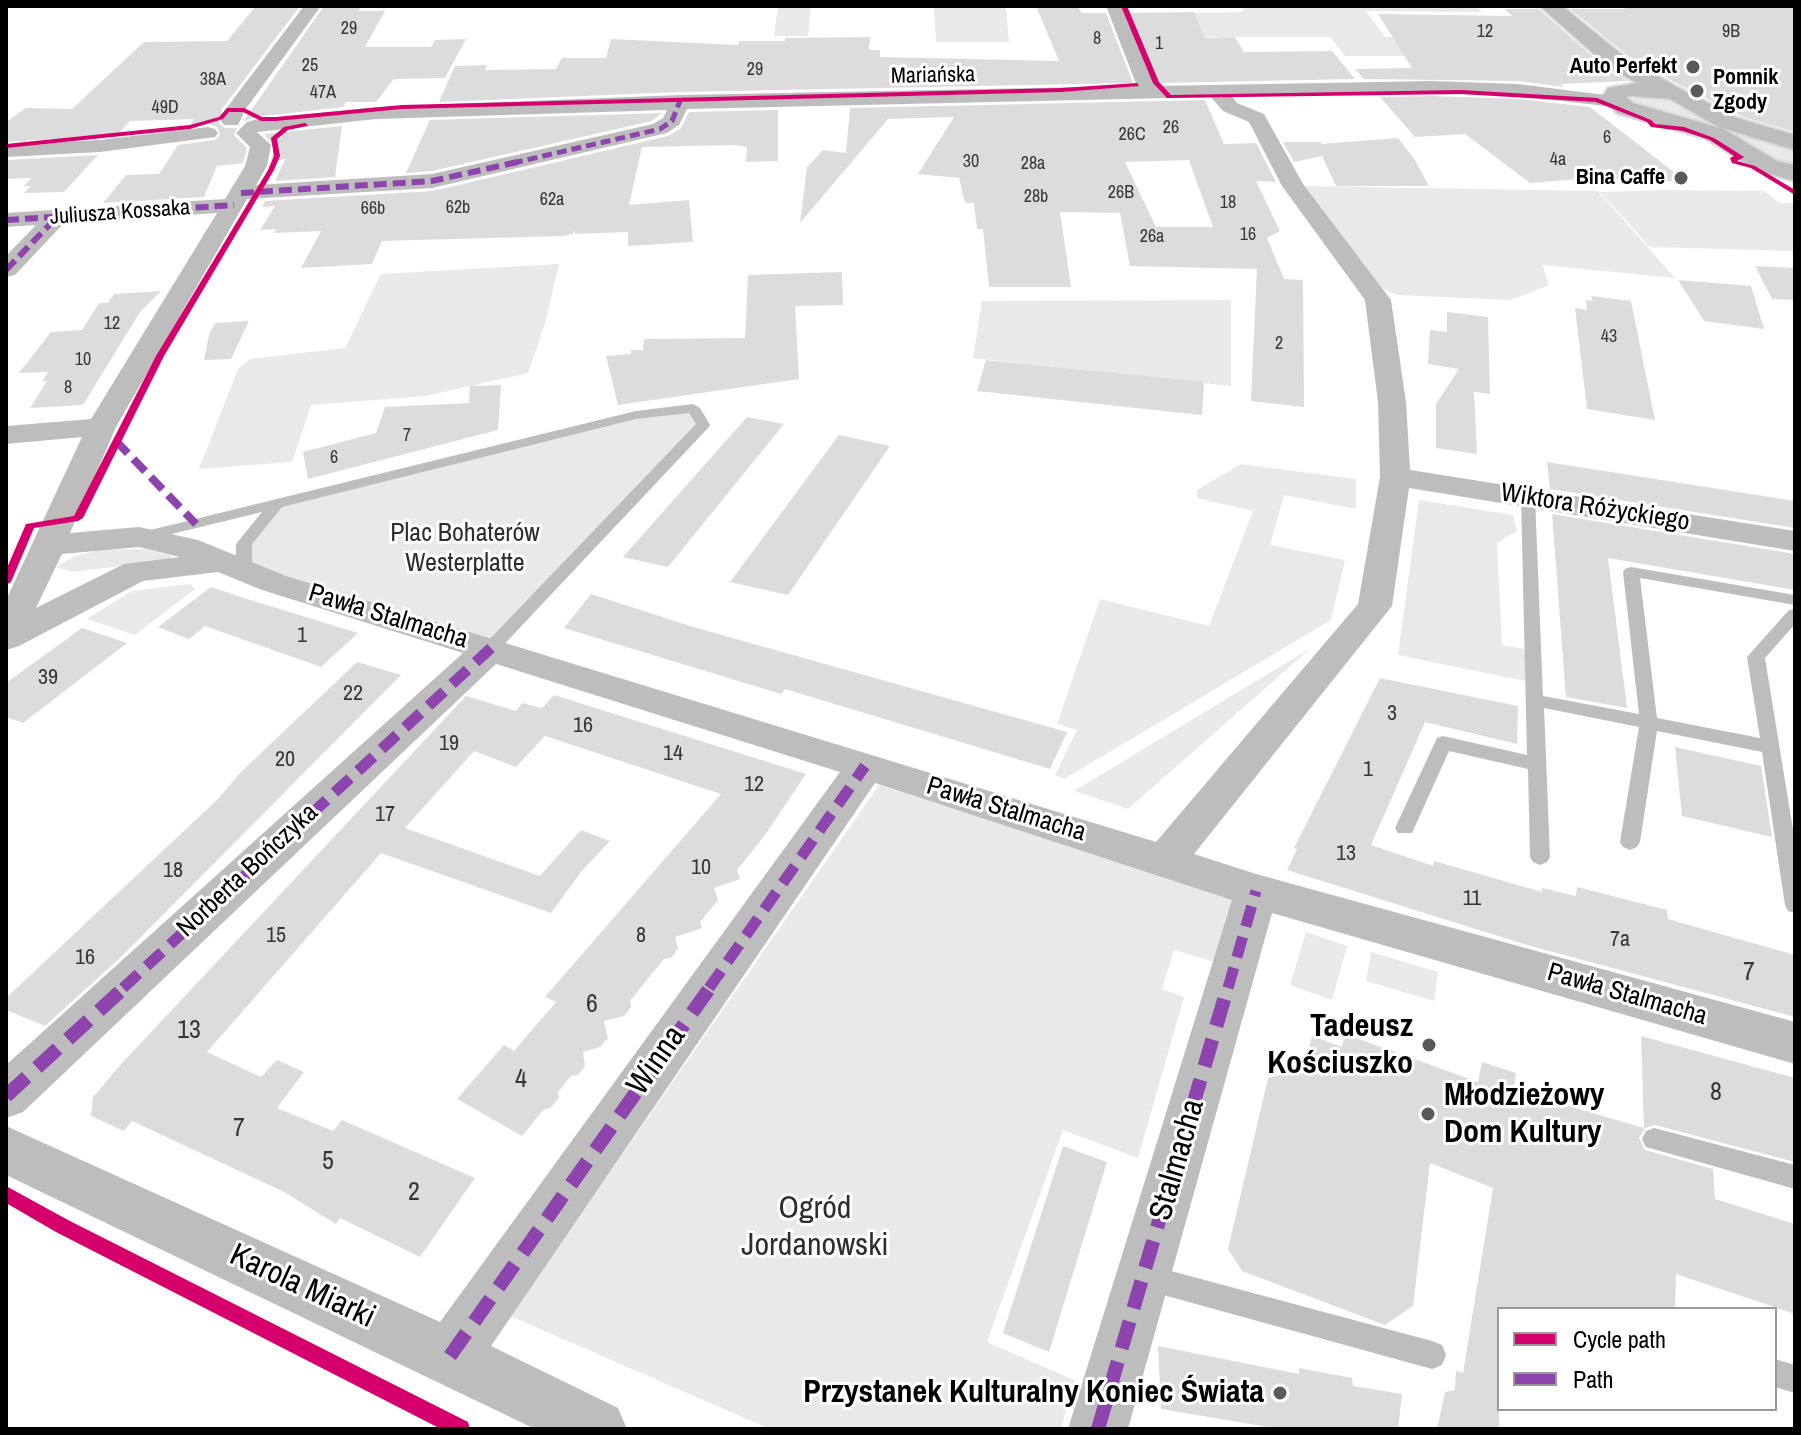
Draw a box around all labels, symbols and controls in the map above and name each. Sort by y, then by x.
house number: 29 [341,18,357,40]
house number: 12 [1477,21,1493,43]
house number: 9B [1722,21,1740,43]
house number: 8 [1093,28,1101,50]
house number: 1 [1155,33,1163,55]
place label: Auto Perfekt [1570,54,1677,80]
house number: 25 [302,55,318,77]
marker: Auto Perfekt [1684,58,1702,76]
house number: 29 [747,59,763,81]
street label: Mariańska [891,62,975,90]
place label: Pomnik Zgody [1713,65,1778,116]
house number: 38A [200,69,226,91]
house number: 47A [310,82,336,104]
marker: Pomnik Zgody [1688,82,1706,100]
house number: 49D [151,97,179,119]
house number: 26 [1163,117,1179,139]
house number: 26C [1118,124,1146,146]
house number: 6 [1603,127,1611,149]
house number: 4a [1550,149,1566,171]
house number: 30 [963,151,979,173]
house number: 28a [1021,153,1045,175]
place label: Bina Caffe [1576,165,1665,191]
marker: Bina Caffe [1672,169,1690,187]
house number: 26B [1108,182,1134,204]
house number: 28b [1024,186,1048,208]
house number: 62a [540,189,564,211]
house number: 18 [1220,192,1236,214]
street label: Juliusza Kossaka [49,195,191,231]
house number: 62b [446,197,470,219]
house number: 66b [361,198,385,220]
house number: 16 [1240,224,1256,246]
house number: 26a [1140,226,1164,248]
house number: 12 [104,313,120,335]
house number: 43 [1601,326,1617,348]
house number: 2 [1275,333,1283,355]
house number: 10 [75,349,91,371]
house number: 8 [64,377,72,399]
house number: 7 [403,425,411,447]
house number: 6 [330,447,338,469]
street label: Wiktora Różyckiego [1498,478,1692,538]
park label: Plac Bohaterów Westerplatte [390,518,540,580]
street label: Pawła Stalmacha [305,578,471,656]
house number: 1 [297,623,307,649]
house number: 39 [38,665,58,691]
house number: 22 [343,681,363,707]
house number: 3 [1387,701,1397,727]
house number: 16 [573,713,593,739]
house number: 19 [439,731,459,757]
house number: 14 [663,741,683,767]
house number: 20 [275,747,295,773]
house number: 1 [1363,757,1373,783]
street label: Pawła Stalmacha [923,771,1089,849]
house number: 12 [744,772,764,798]
street label: Norberta Bończyka [171,798,325,944]
house number: 17 [375,802,395,828]
house number: 13 [1336,841,1356,867]
house number: 10 [691,855,711,881]
house number: 18 [163,858,183,884]
house number: 11 [1463,886,1481,912]
house number: 15 [266,923,286,949]
house number: 8 [636,923,646,949]
house number: 7a [1610,927,1630,953]
house number: 16 [75,945,95,971]
street label: Pawła Stalmacha [1544,957,1710,1033]
house number: 7 [1743,957,1755,989]
house number: 6 [586,989,598,1021]
place label: Tadeusz Kościuszko [1267,1008,1413,1083]
house number: 13 [177,1015,201,1047]
street label: Winna [620,1019,694,1103]
marker: Tadeusz Kościuszko [1420,1036,1438,1054]
house number: 4 [515,1064,527,1096]
place label: Młodzieżowy Dom Kultury [1444,1077,1604,1152]
house number: 8 [1710,1077,1722,1109]
street label: Stalmacha [1142,1095,1214,1225]
marker: Młodzieżowy Dom Kultury [1419,1105,1437,1123]
house number: 7 [233,1113,245,1145]
house number: 5 [322,1146,334,1178]
house number: 2 [408,1177,420,1209]
park label: Ogród Jordanowski [741,1190,889,1265]
street label: Karola Miarki [223,1237,381,1337]
legend [1497,1307,1777,1411]
text: Cycle path [1573,1323,1666,1355]
text: Path [1573,1363,1614,1395]
place label: Przystanek Kulturalny Koniec Świata [803,1374,1264,1412]
marker: Przystanek Kulturalny Koniec Świata [1271,1384,1289,1402]

